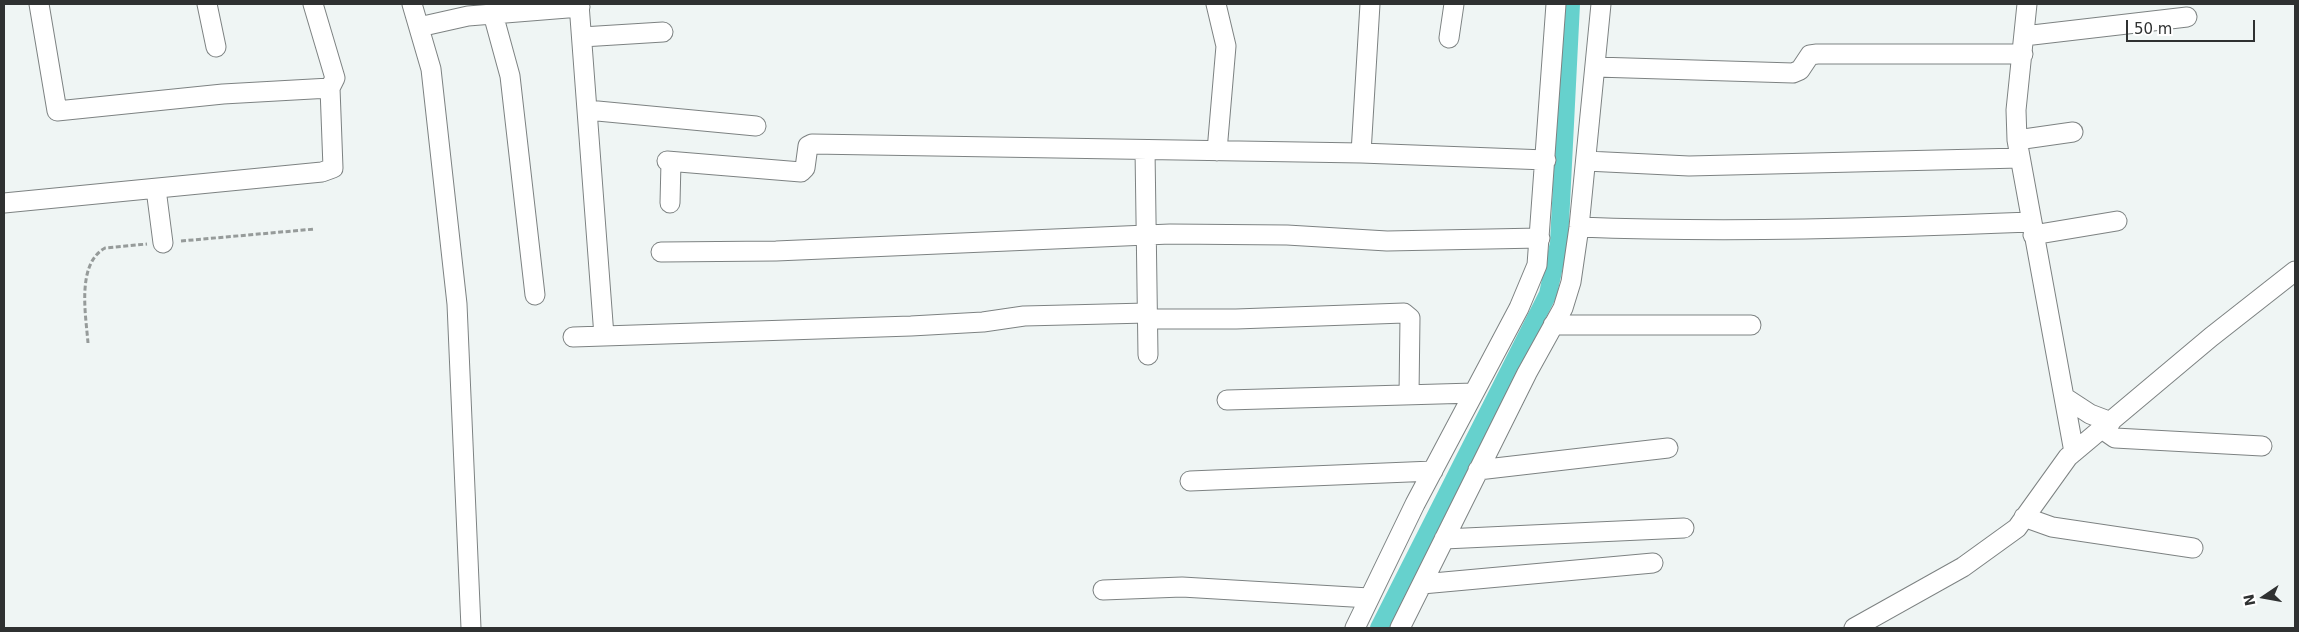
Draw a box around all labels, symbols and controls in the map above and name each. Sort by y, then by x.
scale bar [2129,10,2258,42]
text: 50 m [2134,20,2172,38]
north arrow [2239,572,2289,622]
text: N [2240,593,2258,608]

